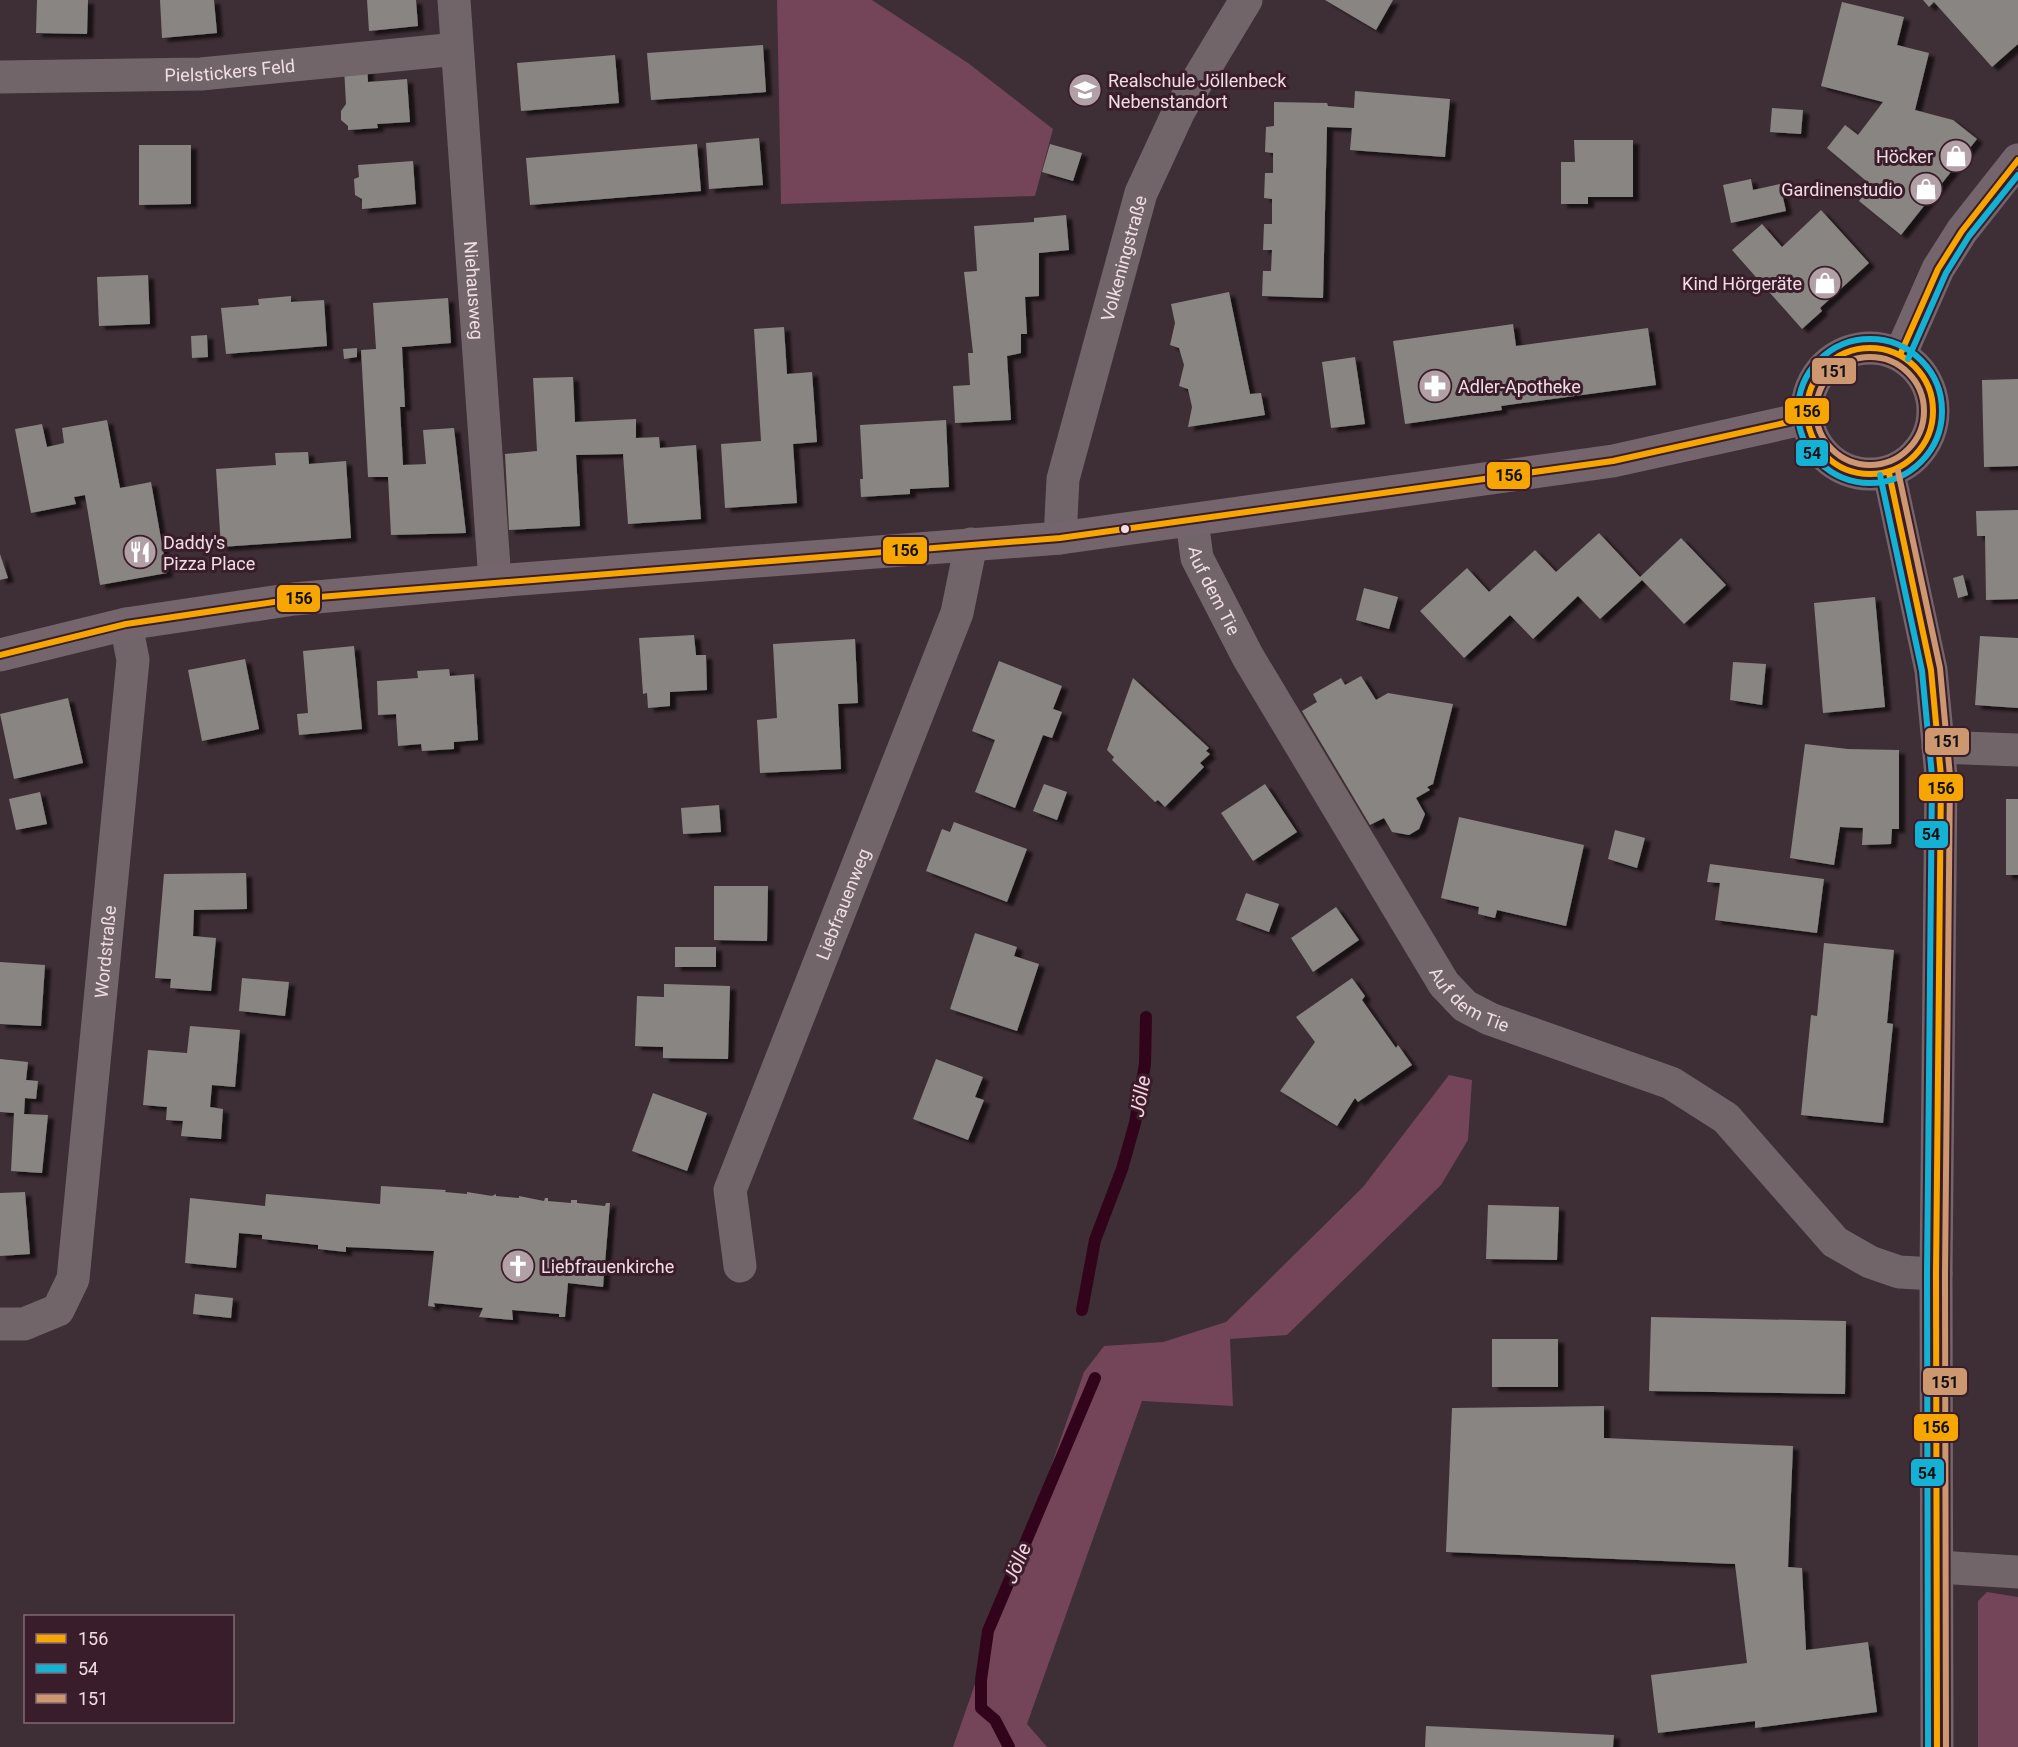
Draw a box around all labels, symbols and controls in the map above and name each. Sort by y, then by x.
street label: Pielstickers Feld [164,54,296,85]
place label: Realschule Jöllenbeck Nebenstandort [1108,70,1287,112]
school or university icon: Realschule Jöllenbeck Nebenstandort [1067,72,1103,108]
shop icon: Höcker [1938,138,1974,174]
place label: Höcker [1876,146,1933,167]
shop icon: Gardinenstudio [1908,171,1944,207]
place label: Gardinenstudio [1781,179,1903,200]
street label: Volkeningstraße [1096,193,1150,323]
street label: Niehausweg [461,240,488,340]
shop icon: Kind Hörgeräte [1807,265,1843,301]
place label: Kind Hörgeräte [1682,273,1802,294]
line badge: 151 [1811,357,1857,385]
text: 151 [1820,362,1848,381]
pharmacy icon: Adler-Apotheke [1417,368,1453,404]
place label: Adler-Apotheke [1458,376,1581,397]
line badge: 156 [1784,397,1830,425]
text: 156 [1793,402,1821,421]
line badge: 54 [1795,439,1829,467]
text: 54 [1803,444,1821,463]
line badge: 156 [1486,461,1531,490]
text: 156 [1495,466,1523,485]
unlabelled marker [1119,523,1131,535]
place label: Daddy's Pizza Place [163,532,255,574]
restaurant icon: Daddy's Pizza Place [122,534,158,570]
line badge: 156 [882,536,928,565]
text: 156 [891,541,919,560]
street label: Auf dem Tie [1185,545,1245,638]
line badge: 156 [276,584,321,613]
text: 156 [285,589,313,608]
line badge: 151 [1924,727,1970,756]
text: 151 [1933,732,1961,751]
line badge: 156 [1918,773,1964,802]
text: 156 [1927,779,1955,798]
line badge: 54 [1914,820,1949,849]
text: 54 [1922,825,1940,844]
street label: Liebfrauenweg [811,845,874,963]
street label: Wordstraße [90,904,120,999]
street label: Auf dem Tie [1426,963,1512,1035]
water label: Jölle [1125,1073,1155,1119]
church icon: Liebfrauenkirche [500,1248,536,1284]
place label: Liebfrauenkirche [541,1256,674,1277]
line badge: 151 [1922,1367,1968,1396]
text: 151 [1931,1373,1959,1392]
line badge: 156 [1913,1413,1959,1442]
text: 156 [1922,1418,1950,1437]
line badge: 54 [1910,1458,1945,1487]
text: 54 [1918,1464,1936,1483]
water label: Jölle [998,1539,1036,1587]
legend [24,1615,234,1723]
text: 156 [78,1628,108,1649]
text: 54 [78,1658,98,1679]
text: 151 [78,1688,108,1709]

